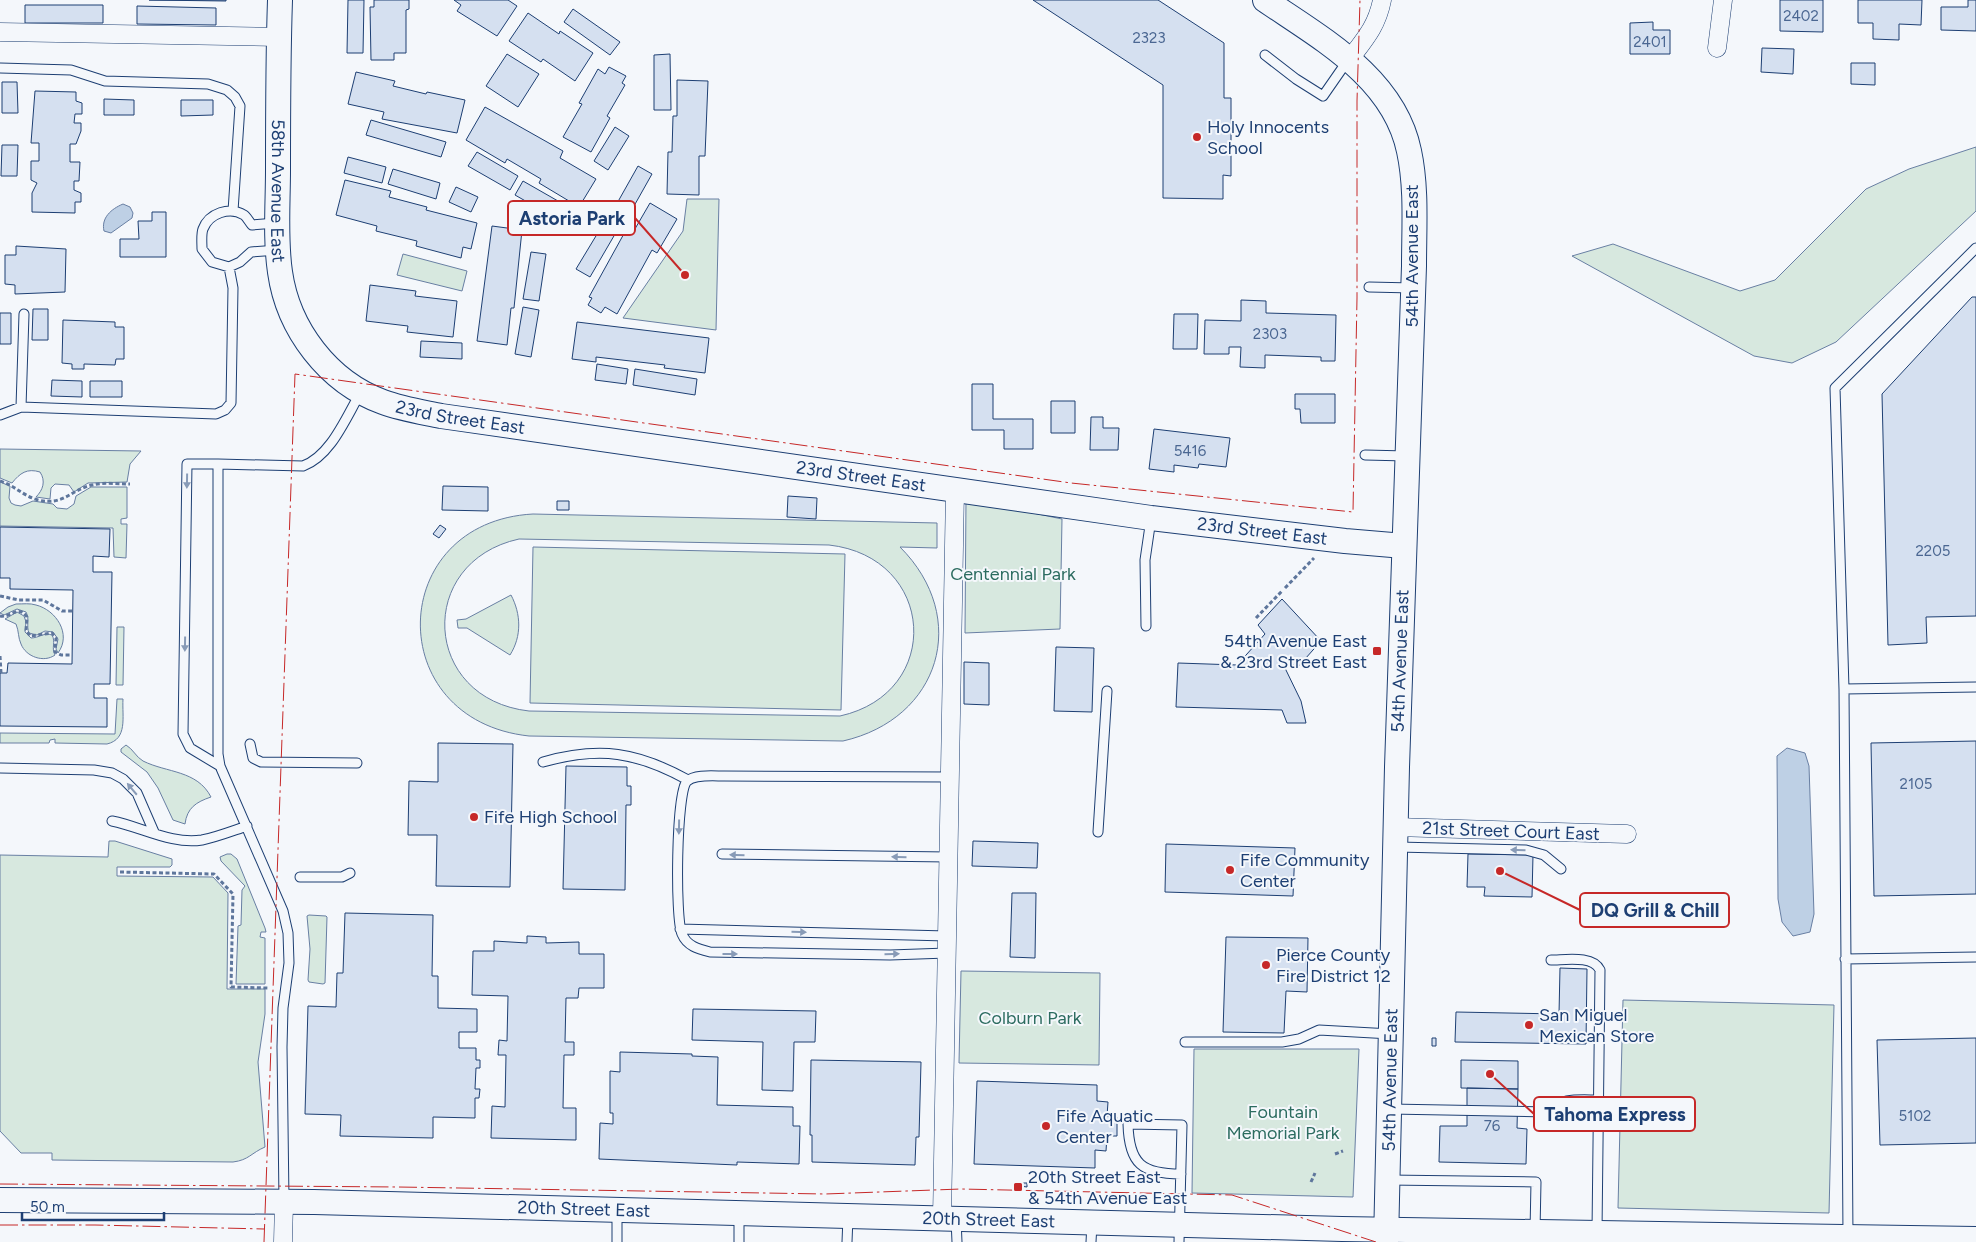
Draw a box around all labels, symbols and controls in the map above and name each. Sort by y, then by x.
house number: 2402 [1783,7,1819,25]
house number: 2323 [1132,29,1166,47]
house number: 2401 [1633,33,1667,51]
place label: Holy Innocents School [1207,116,1329,159]
street label: 58th Avenue East [266,119,290,264]
marker: Holy Innocents School [1191,131,1203,143]
street label: 54th Avenue East [1401,184,1423,328]
callout: Astoria Park [508,201,635,235]
text: Astoria Park [519,207,626,230]
house number: 2303 [1253,325,1287,343]
street label: 23rd Street East [393,396,527,439]
house number: 5416 [1174,442,1207,460]
street label: 23rd Street East [795,456,928,497]
one-way arrow [183,474,191,490]
street label: 23rd Street East [1196,513,1329,550]
house number: 2205 [1915,542,1951,560]
park label: Centennial Park [950,563,1076,585]
street label: 54th Avenue East [1387,589,1413,733]
place label: 54th Avenue East & 23rd Street East [1220,630,1367,673]
one-way arrow [180,636,188,652]
marker: 54th Avenue East & 23rd Street East [1371,645,1383,657]
house number: 2105 [1900,775,1932,793]
one-way arrow [127,783,138,796]
place label: Fife High School [484,806,617,828]
marker: Fife High School [468,811,480,823]
street label: 21st Street Court East [1422,817,1600,845]
one-way arrow [675,819,683,835]
one-way arrow [1510,846,1526,854]
place label: Fife Community Center [1240,849,1370,892]
one-way arrow [729,851,745,859]
one-way arrow [891,852,907,860]
marker: Fife Community Center [1224,864,1236,876]
callout: DQ Grill & Chill [1580,893,1729,927]
text: DQ Grill & Chill [1591,899,1719,922]
one-way arrow [791,928,807,936]
place label: Pierce County Fire District 12 [1276,944,1391,987]
one-way arrow [722,950,738,958]
one-way arrow [884,950,900,958]
marker: Pierce County Fire District 12 [1260,959,1272,971]
place label: San Miguel Mexican Store [1539,1004,1654,1047]
park label: Colburn Park [979,1007,1082,1029]
street label: 54th Avenue East [1378,1008,1402,1152]
marker: San Miguel Mexican Store [1523,1019,1535,1031]
callout: Tahoma Express [1534,1097,1695,1131]
park label: Fountain Memorial Park [1227,1101,1340,1144]
text: Tahoma Express [1544,1103,1686,1126]
place label: Fife Aquatic Center [1056,1105,1153,1148]
house number: 5102 [1899,1107,1931,1125]
house number: 76 [1484,1117,1501,1135]
marker: Fife Aquatic Center [1040,1120,1052,1132]
place label: 20th Street East & 54th Avenue East [1028,1166,1187,1209]
marker: 20th Street East & 54th Avenue East [1012,1181,1024,1193]
scale bar [22,1190,165,1222]
street label: 20th Street East [517,1196,651,1222]
text: 50 m [30,1198,65,1216]
street label: 20th Street East [922,1207,1056,1232]

